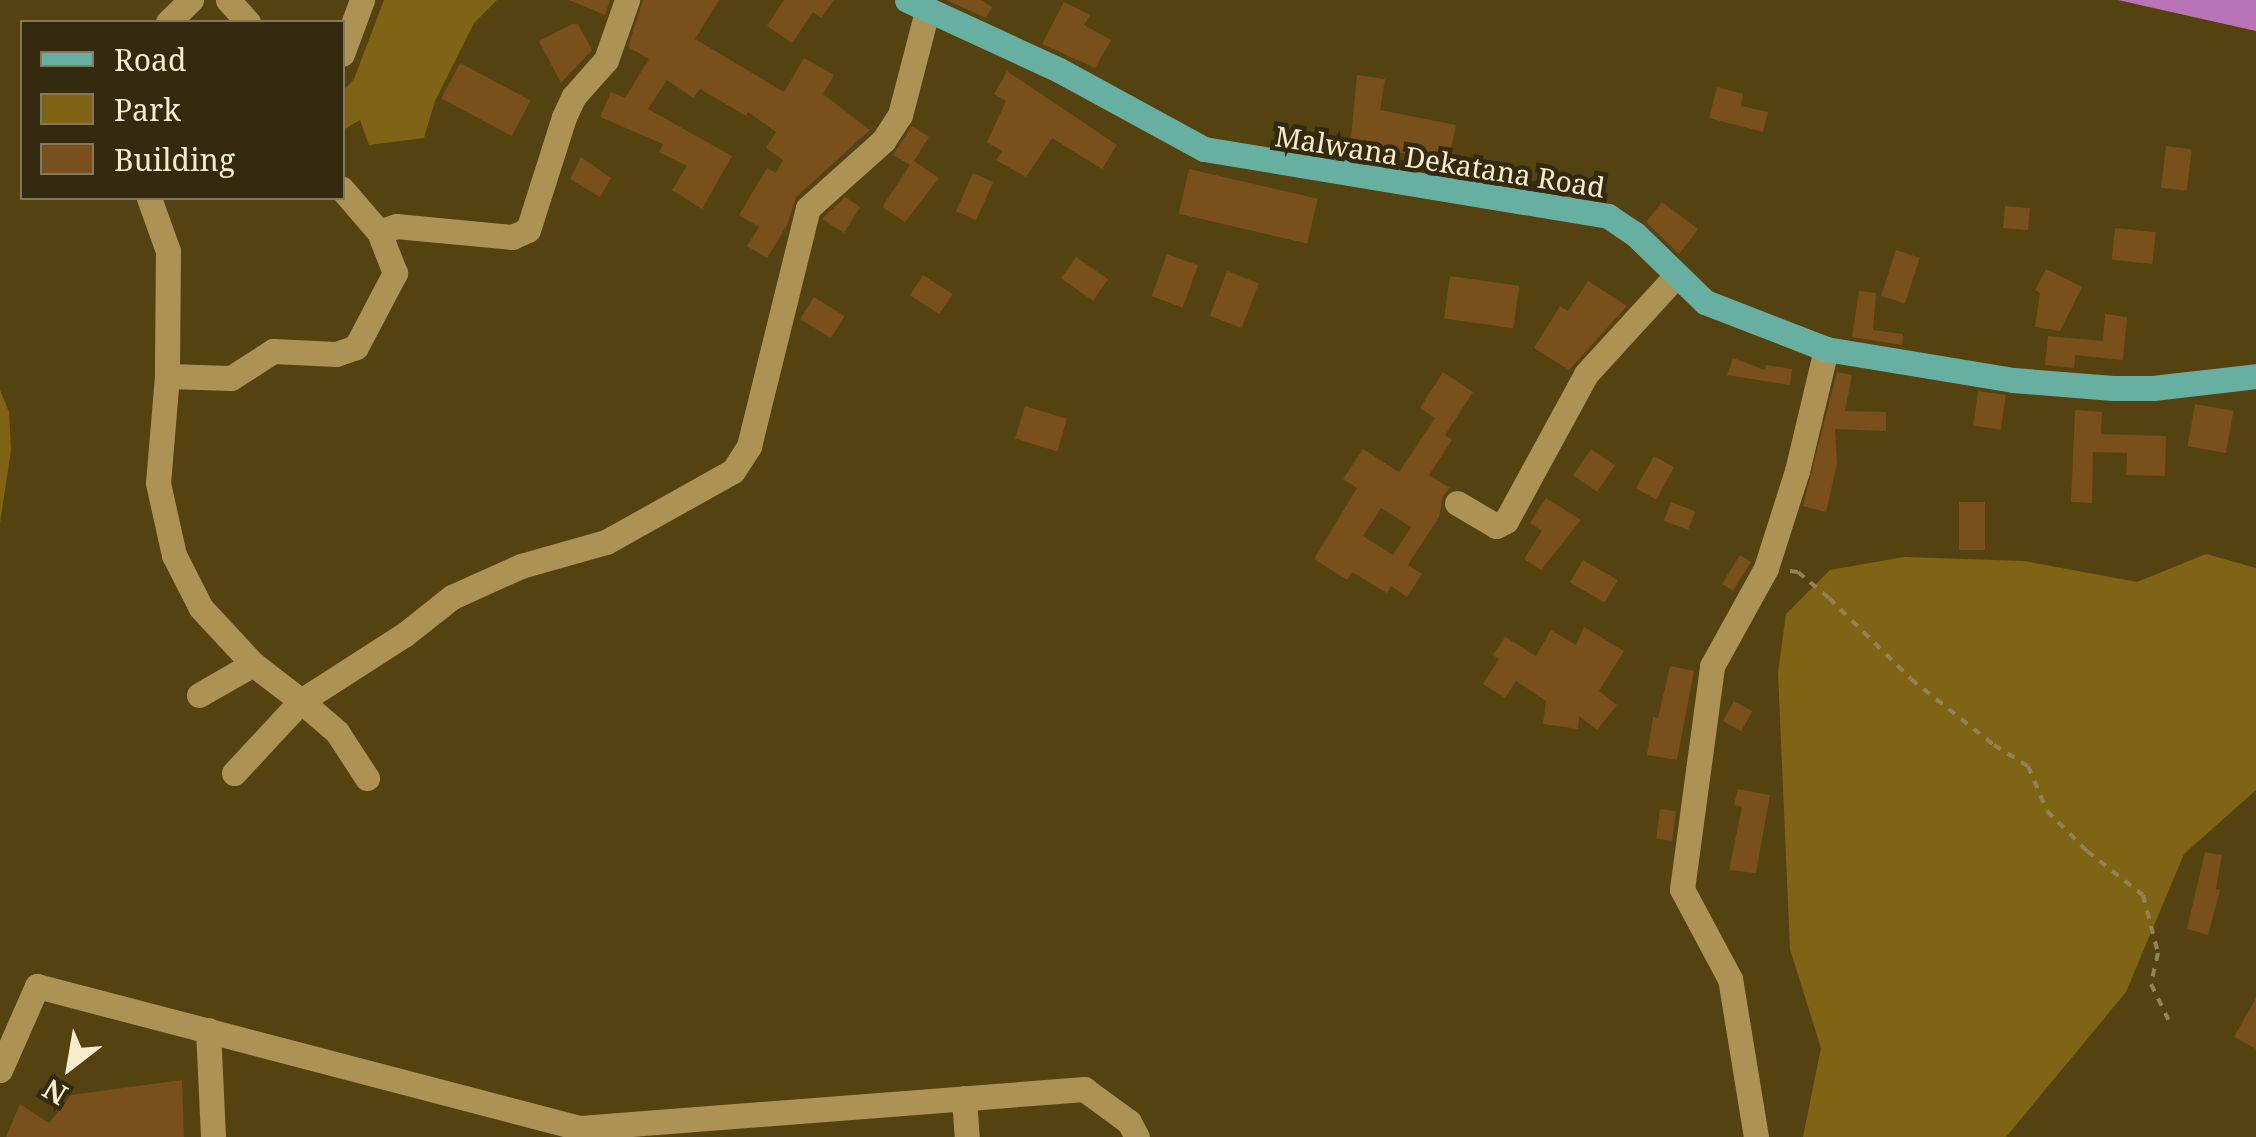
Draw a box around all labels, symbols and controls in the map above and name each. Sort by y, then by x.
legend [20,20,345,200]
text: Road [114,39,186,80]
text: Park [114,89,181,130]
street label: Malwana Dekatana Road [1273,118,1607,204]
text: Building [114,139,235,180]
north arrow [20,1017,120,1117]
text: N [35,1071,74,1115]

